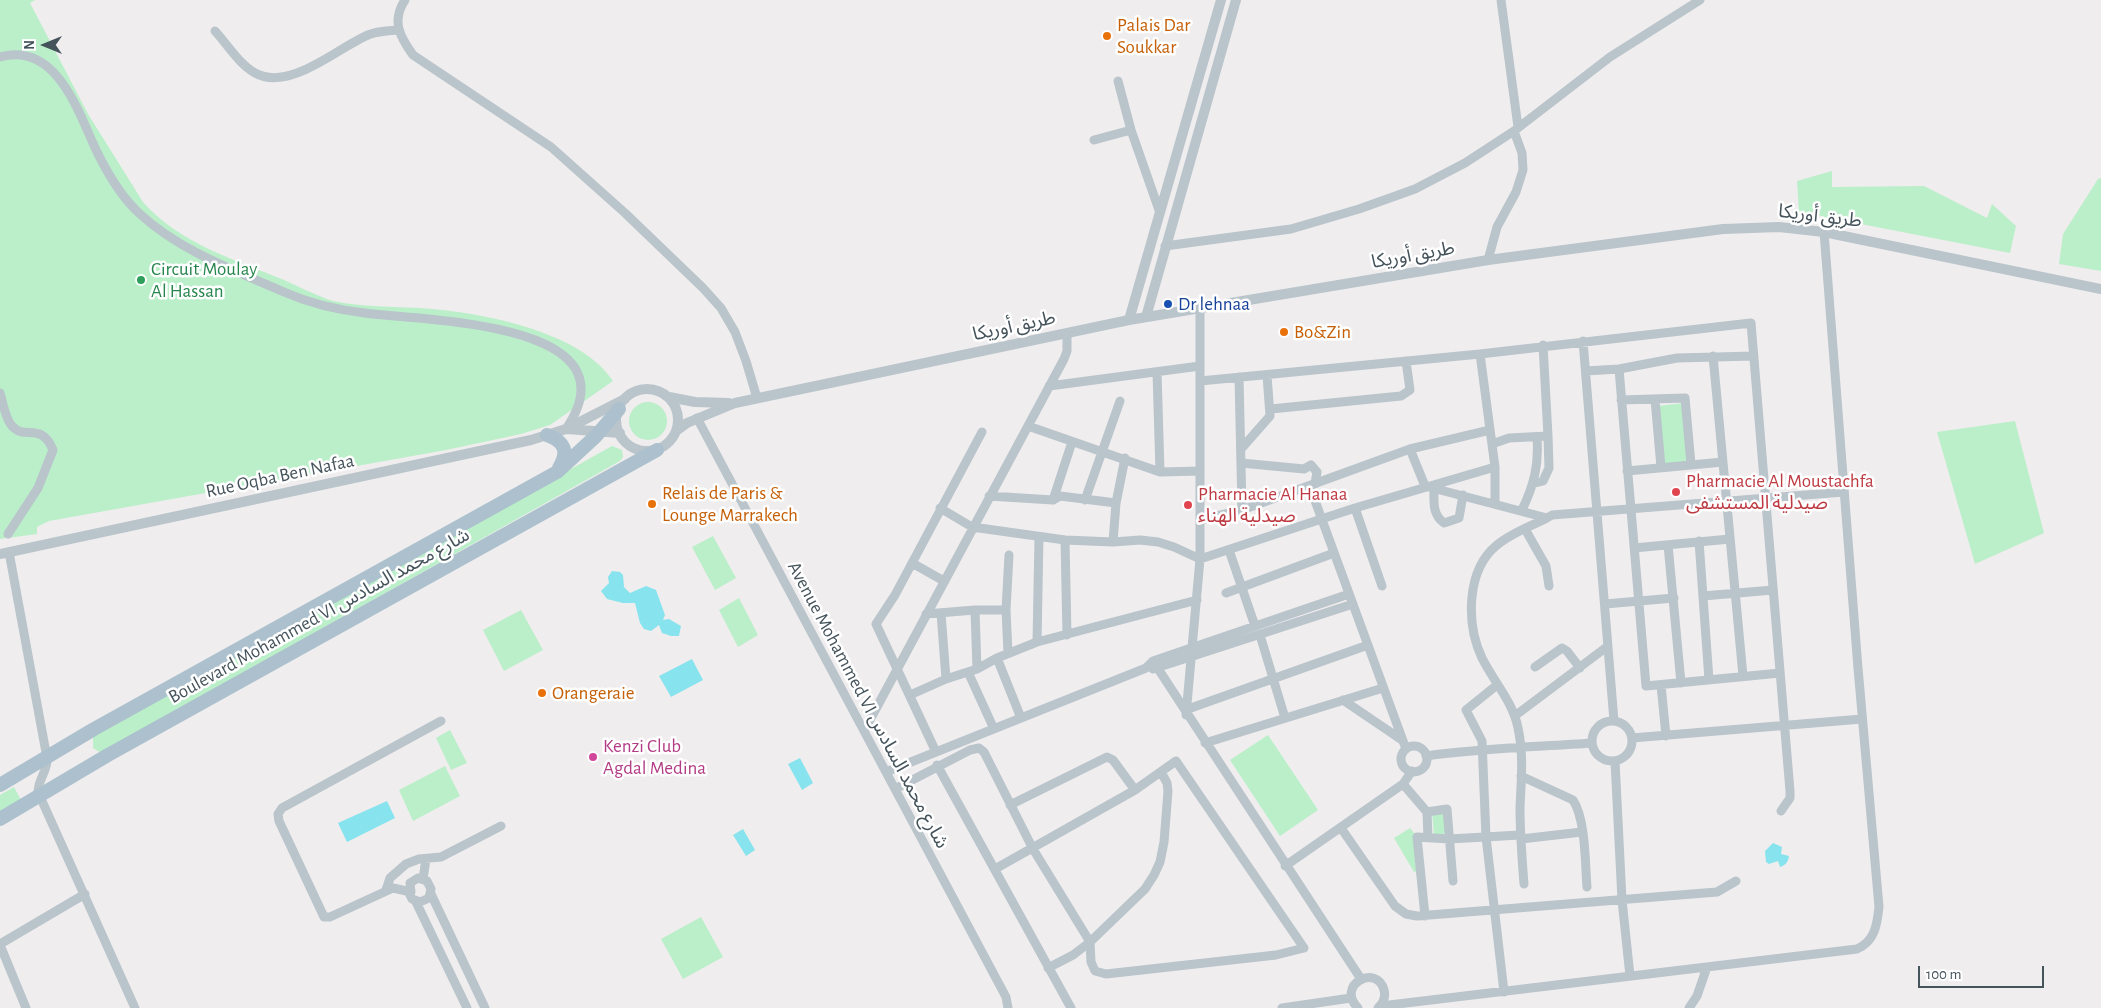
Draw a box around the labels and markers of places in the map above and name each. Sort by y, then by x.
place label: Palais Dar Soukkar [1117,14,1190,58]
marker: Palais Dar Soukkar [1101,30,1113,42]
place label: Circuit Moulay Al Hassan [151,258,257,302]
marker: Circuit Moulay Al Hassan [135,274,147,286]
place label: Dr lehnaa [1178,293,1250,315]
marker: Dr lehnaa [1162,298,1174,310]
place label: Bo&Zin [1294,321,1351,343]
marker: Bo&Zin [1278,326,1290,338]
place label: Pharmacie Al Moustachfa صيدلية المستشفى [1686,470,1874,514]
place label: Relais de Paris & Lounge Marrakech [662,482,798,526]
place label: Pharmacie Al Hanaa صيدلية الهناء [1198,483,1348,527]
marker: Pharmacie Al Moustachfa صيدلية المستشفى [1670,486,1682,498]
marker: Relais de Paris & Lounge Marrakech [646,498,658,510]
marker: Pharmacie Al Hanaa صيدلية الهناء [1182,499,1194,511]
place label: Orangeraie [552,682,634,704]
marker: Orangeraie [536,687,548,699]
place label: Kenzi Club Agdal Medina [603,735,706,779]
marker: Kenzi Club Agdal Medina [587,751,599,763]

